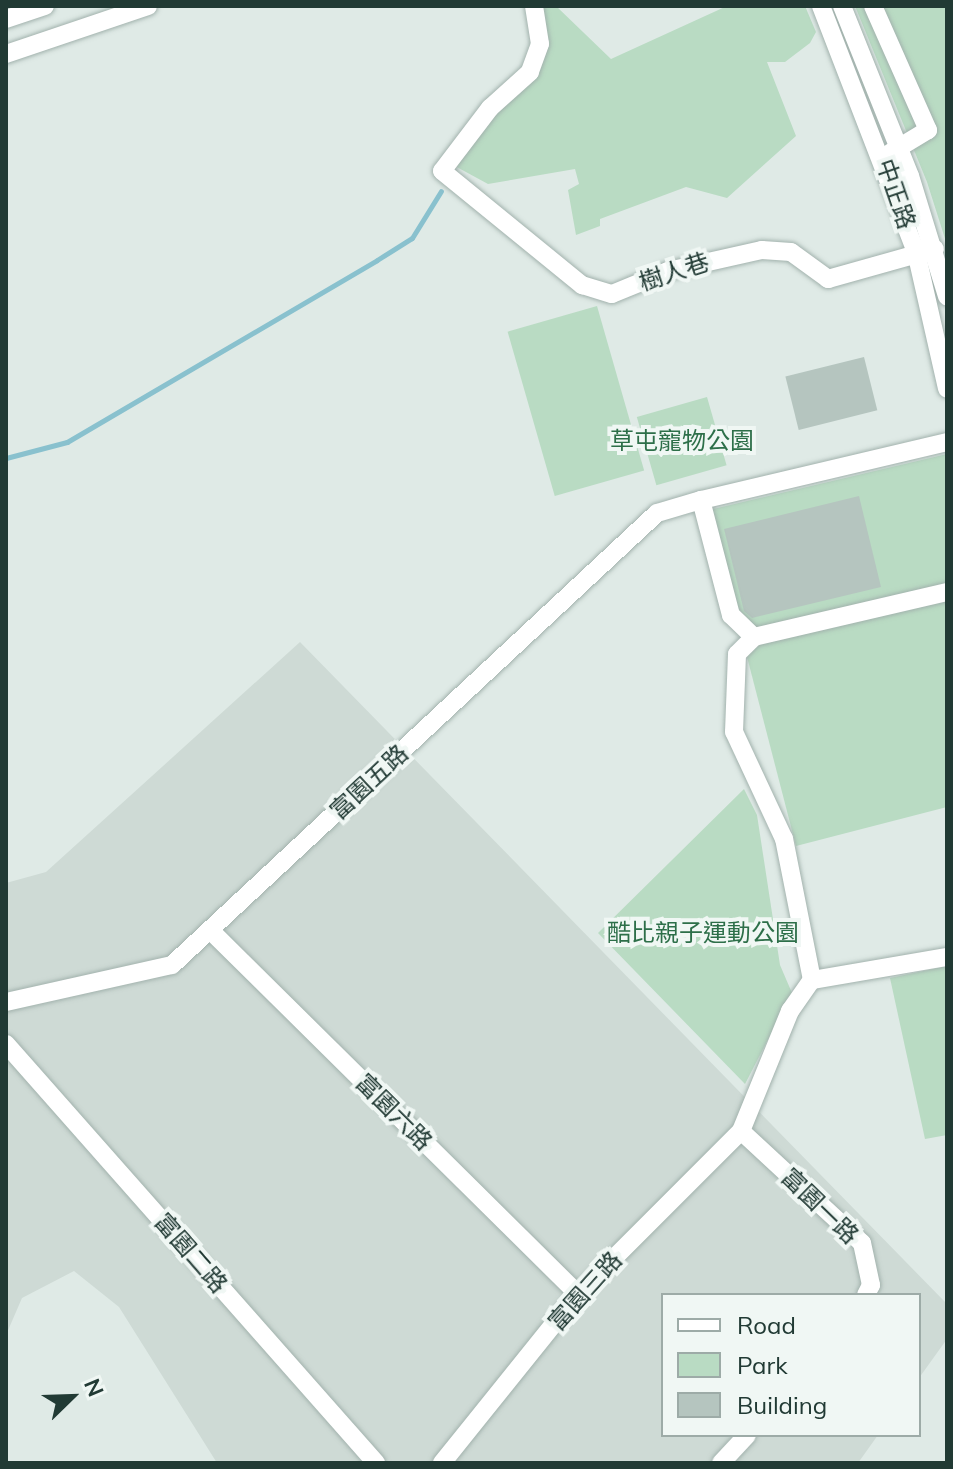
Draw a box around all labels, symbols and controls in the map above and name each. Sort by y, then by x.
street label: 中正路 [871,155,921,233]
street label: 樹人巷 [635,247,713,297]
park label: 草屯寵物公園 [610,427,754,455]
street label: 富園五路 [324,739,414,825]
park label: 酷比親子運動公園 [607,919,799,947]
street label: 富園六路 [350,1068,438,1156]
street label: 富園一路 [775,1162,865,1250]
street label: 富園二路 [149,1207,233,1299]
street label: 富園三路 [542,1246,628,1336]
legend [661,1293,921,1437]
text: Road [737,1310,796,1340]
text: Park [737,1350,788,1380]
north arrow [32,1357,112,1437]
text: N [78,1375,110,1401]
text: Building [737,1390,827,1420]

